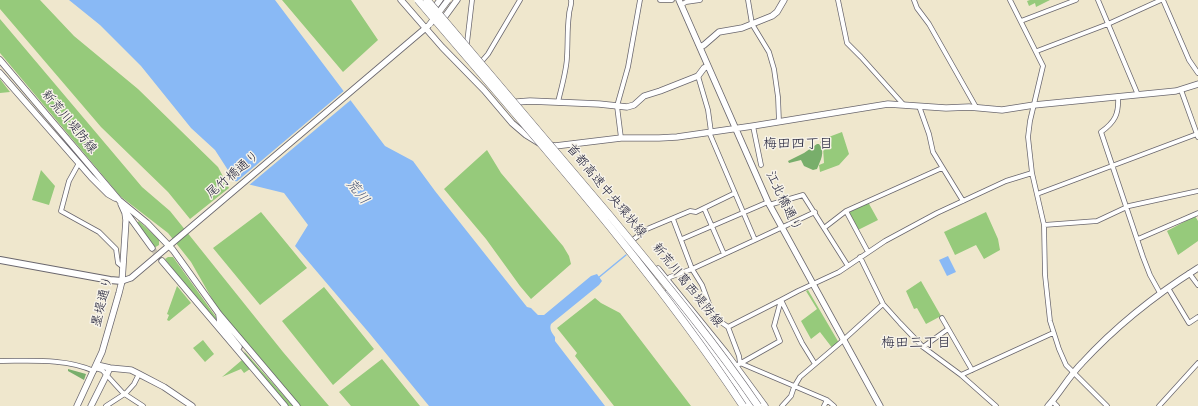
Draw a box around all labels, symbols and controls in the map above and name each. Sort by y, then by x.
street label: 新荒川堤防線 [37,88,99,158]
district label: 梅田四丁目 [763,138,833,154]
street label: 首都高速中央環状線 [561,142,649,242]
street label: 尾竹橋通り [204,149,264,203]
street label: 江北橋通り [761,169,803,235]
water label: 荒川 [341,177,371,209]
street label: 新荒川葛西堤防線 [647,241,725,331]
street label: 墨堤通り [90,275,118,329]
district label: 梅田三丁目 [881,337,951,353]

